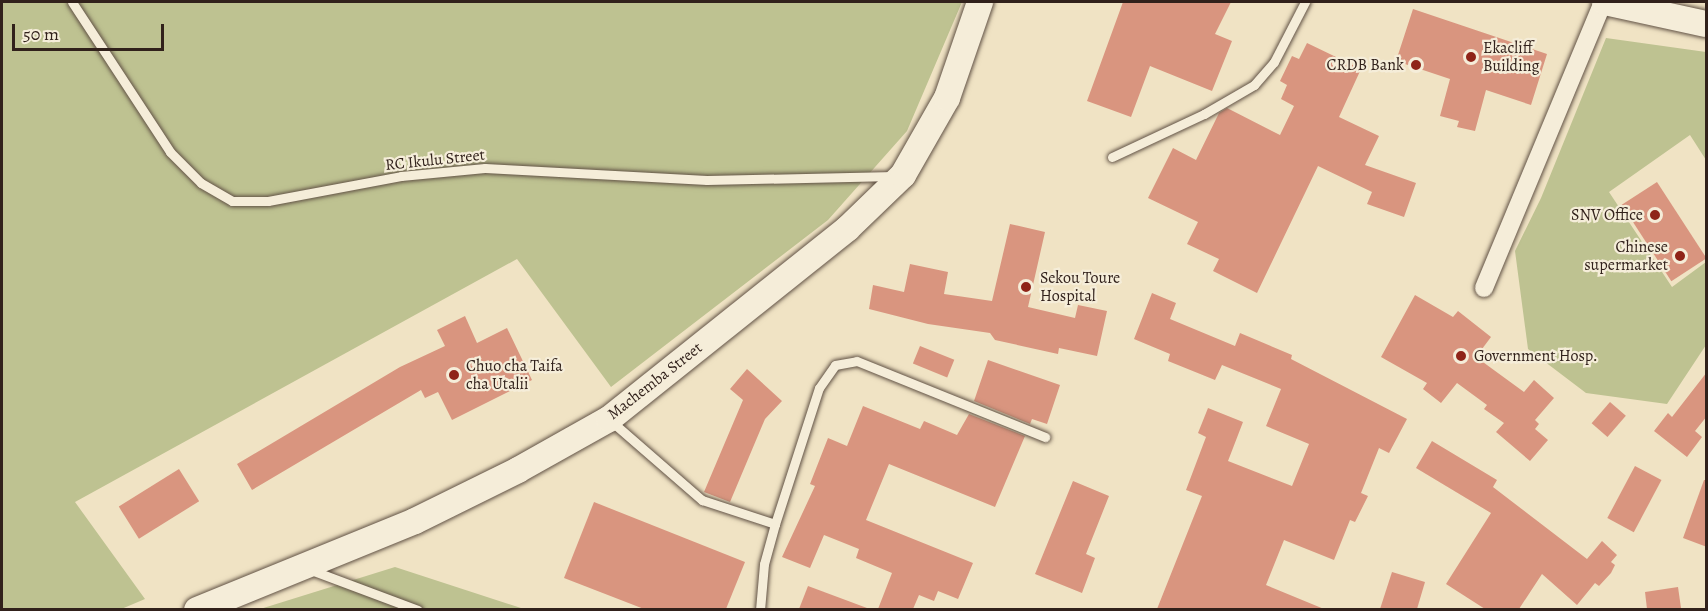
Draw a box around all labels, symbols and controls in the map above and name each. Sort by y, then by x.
scale bar [15,12,166,50]
text: 50 m [23,22,59,46]
place label: Ekacliff Building [1483,38,1540,76]
marker: Ekacliff Building [1464,50,1478,64]
place label: CRDB Bank [1327,55,1404,75]
marker: CRDB Bank [1409,58,1423,72]
street label: RC Ikulu Street [384,145,486,175]
place label: SNV Office [1571,205,1643,225]
marker: SNV Office [1648,208,1662,222]
place label: Chinese supermarket [1584,237,1668,275]
marker: Chinese supermarket [1673,249,1687,263]
place label: Sekou Toure Hospital [1040,268,1120,306]
marker: Sekou Toure Hospital [1017,278,1035,296]
street label: Machemba Street [604,338,706,424]
place label: Government Hosp. [1474,346,1598,366]
marker: Government Hosp. [1452,347,1470,365]
place label: Chuo cha Taifa cha Utalii [466,356,563,394]
marker: Chuo cha Taifa cha Utalii [447,368,461,382]

